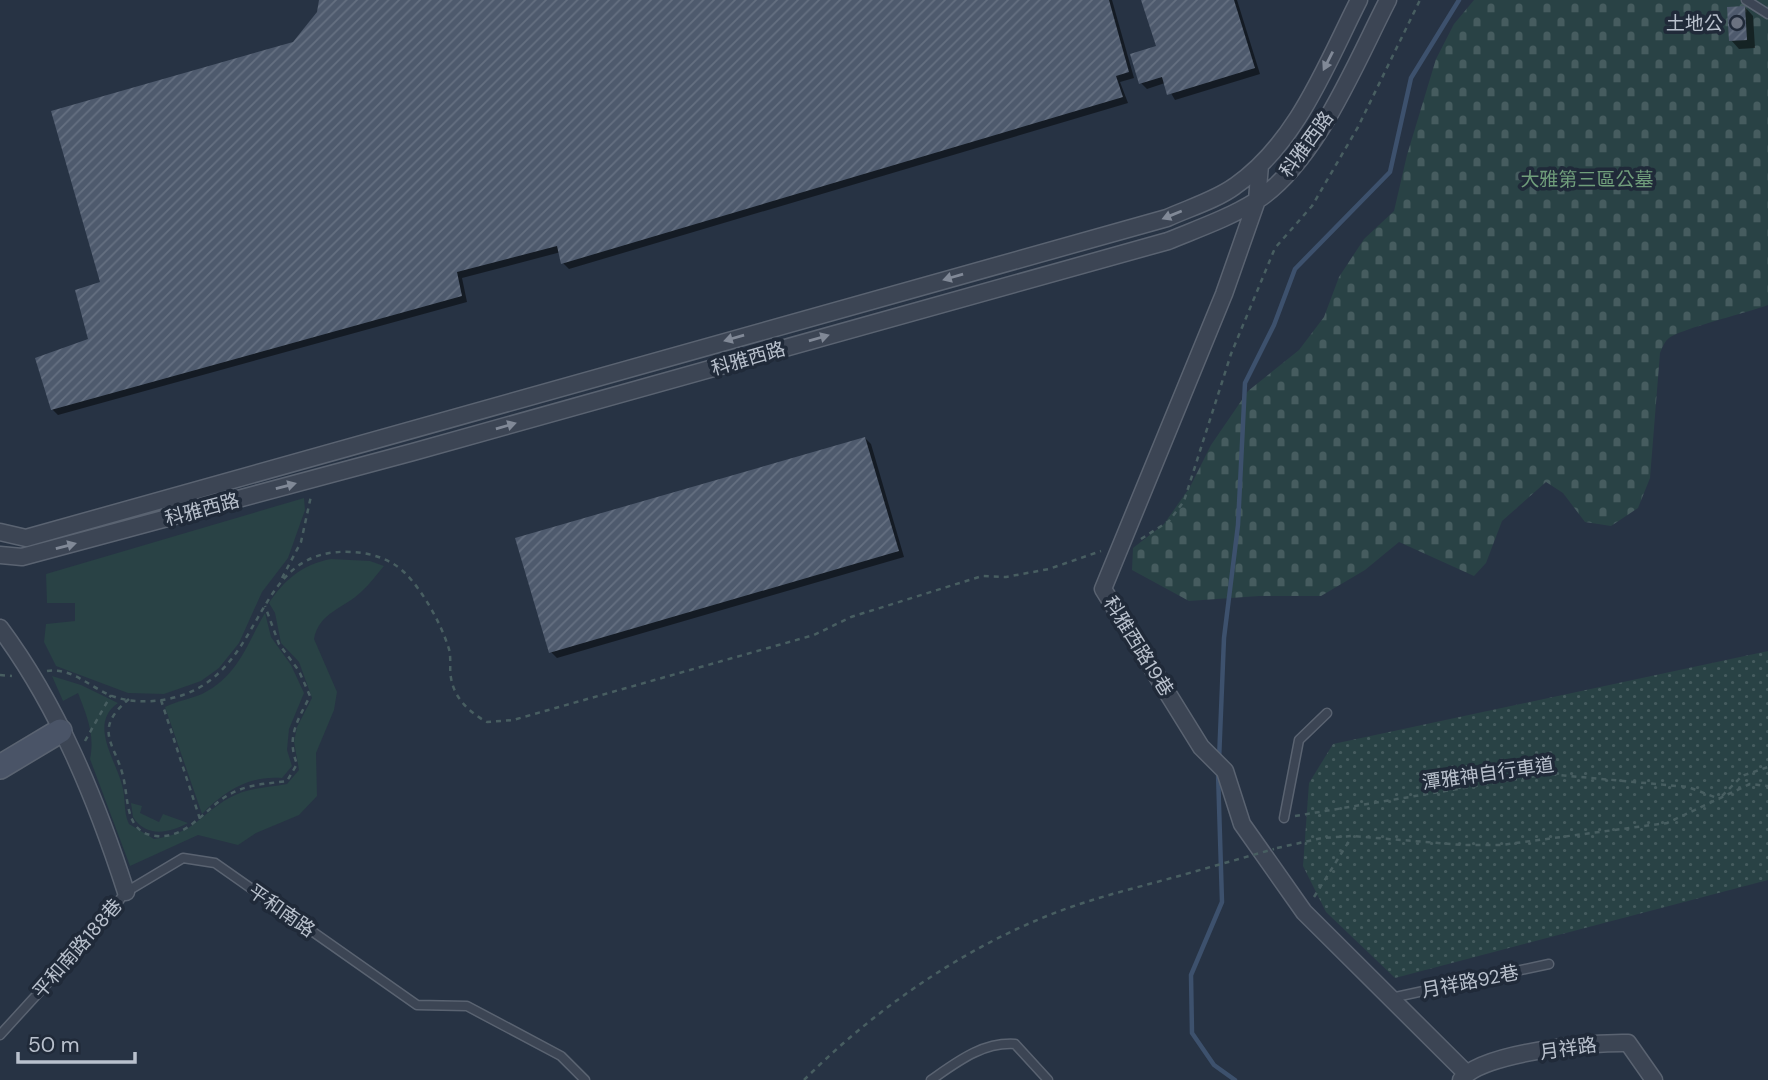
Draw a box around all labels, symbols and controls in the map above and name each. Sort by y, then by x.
place label: 土地公 [1666,11,1723,36]
marker: 土地公 [1729,15,1745,31]
one-way arrow [1322,51,1334,71]
street label: 科雅西路 [1274,106,1339,182]
park label: 大雅第三區公墓 [1520,167,1654,192]
one-way arrow [1161,210,1182,221]
one-way arrow [943,273,964,283]
one-way arrow [809,333,830,343]
one-way arrow [723,334,744,344]
street label: 科雅西路 [708,336,788,381]
one-way arrow [495,420,517,431]
one-way arrow [275,480,297,491]
street label: 科雅西路 [162,488,242,531]
one-way arrow [56,540,77,550]
street label: 科雅西路19巷 [1098,592,1179,701]
street label: 潭雅神自行車道 [1420,752,1556,795]
street label: 平和南路 [243,878,320,942]
street label: 平和南路188巷 [27,893,128,1003]
street label: 月祥路92巷 [1419,960,1521,1003]
scale bar [18,1020,135,1064]
text: 50 m [28,1031,79,1059]
street label: 月祥路 [1538,1032,1598,1065]

